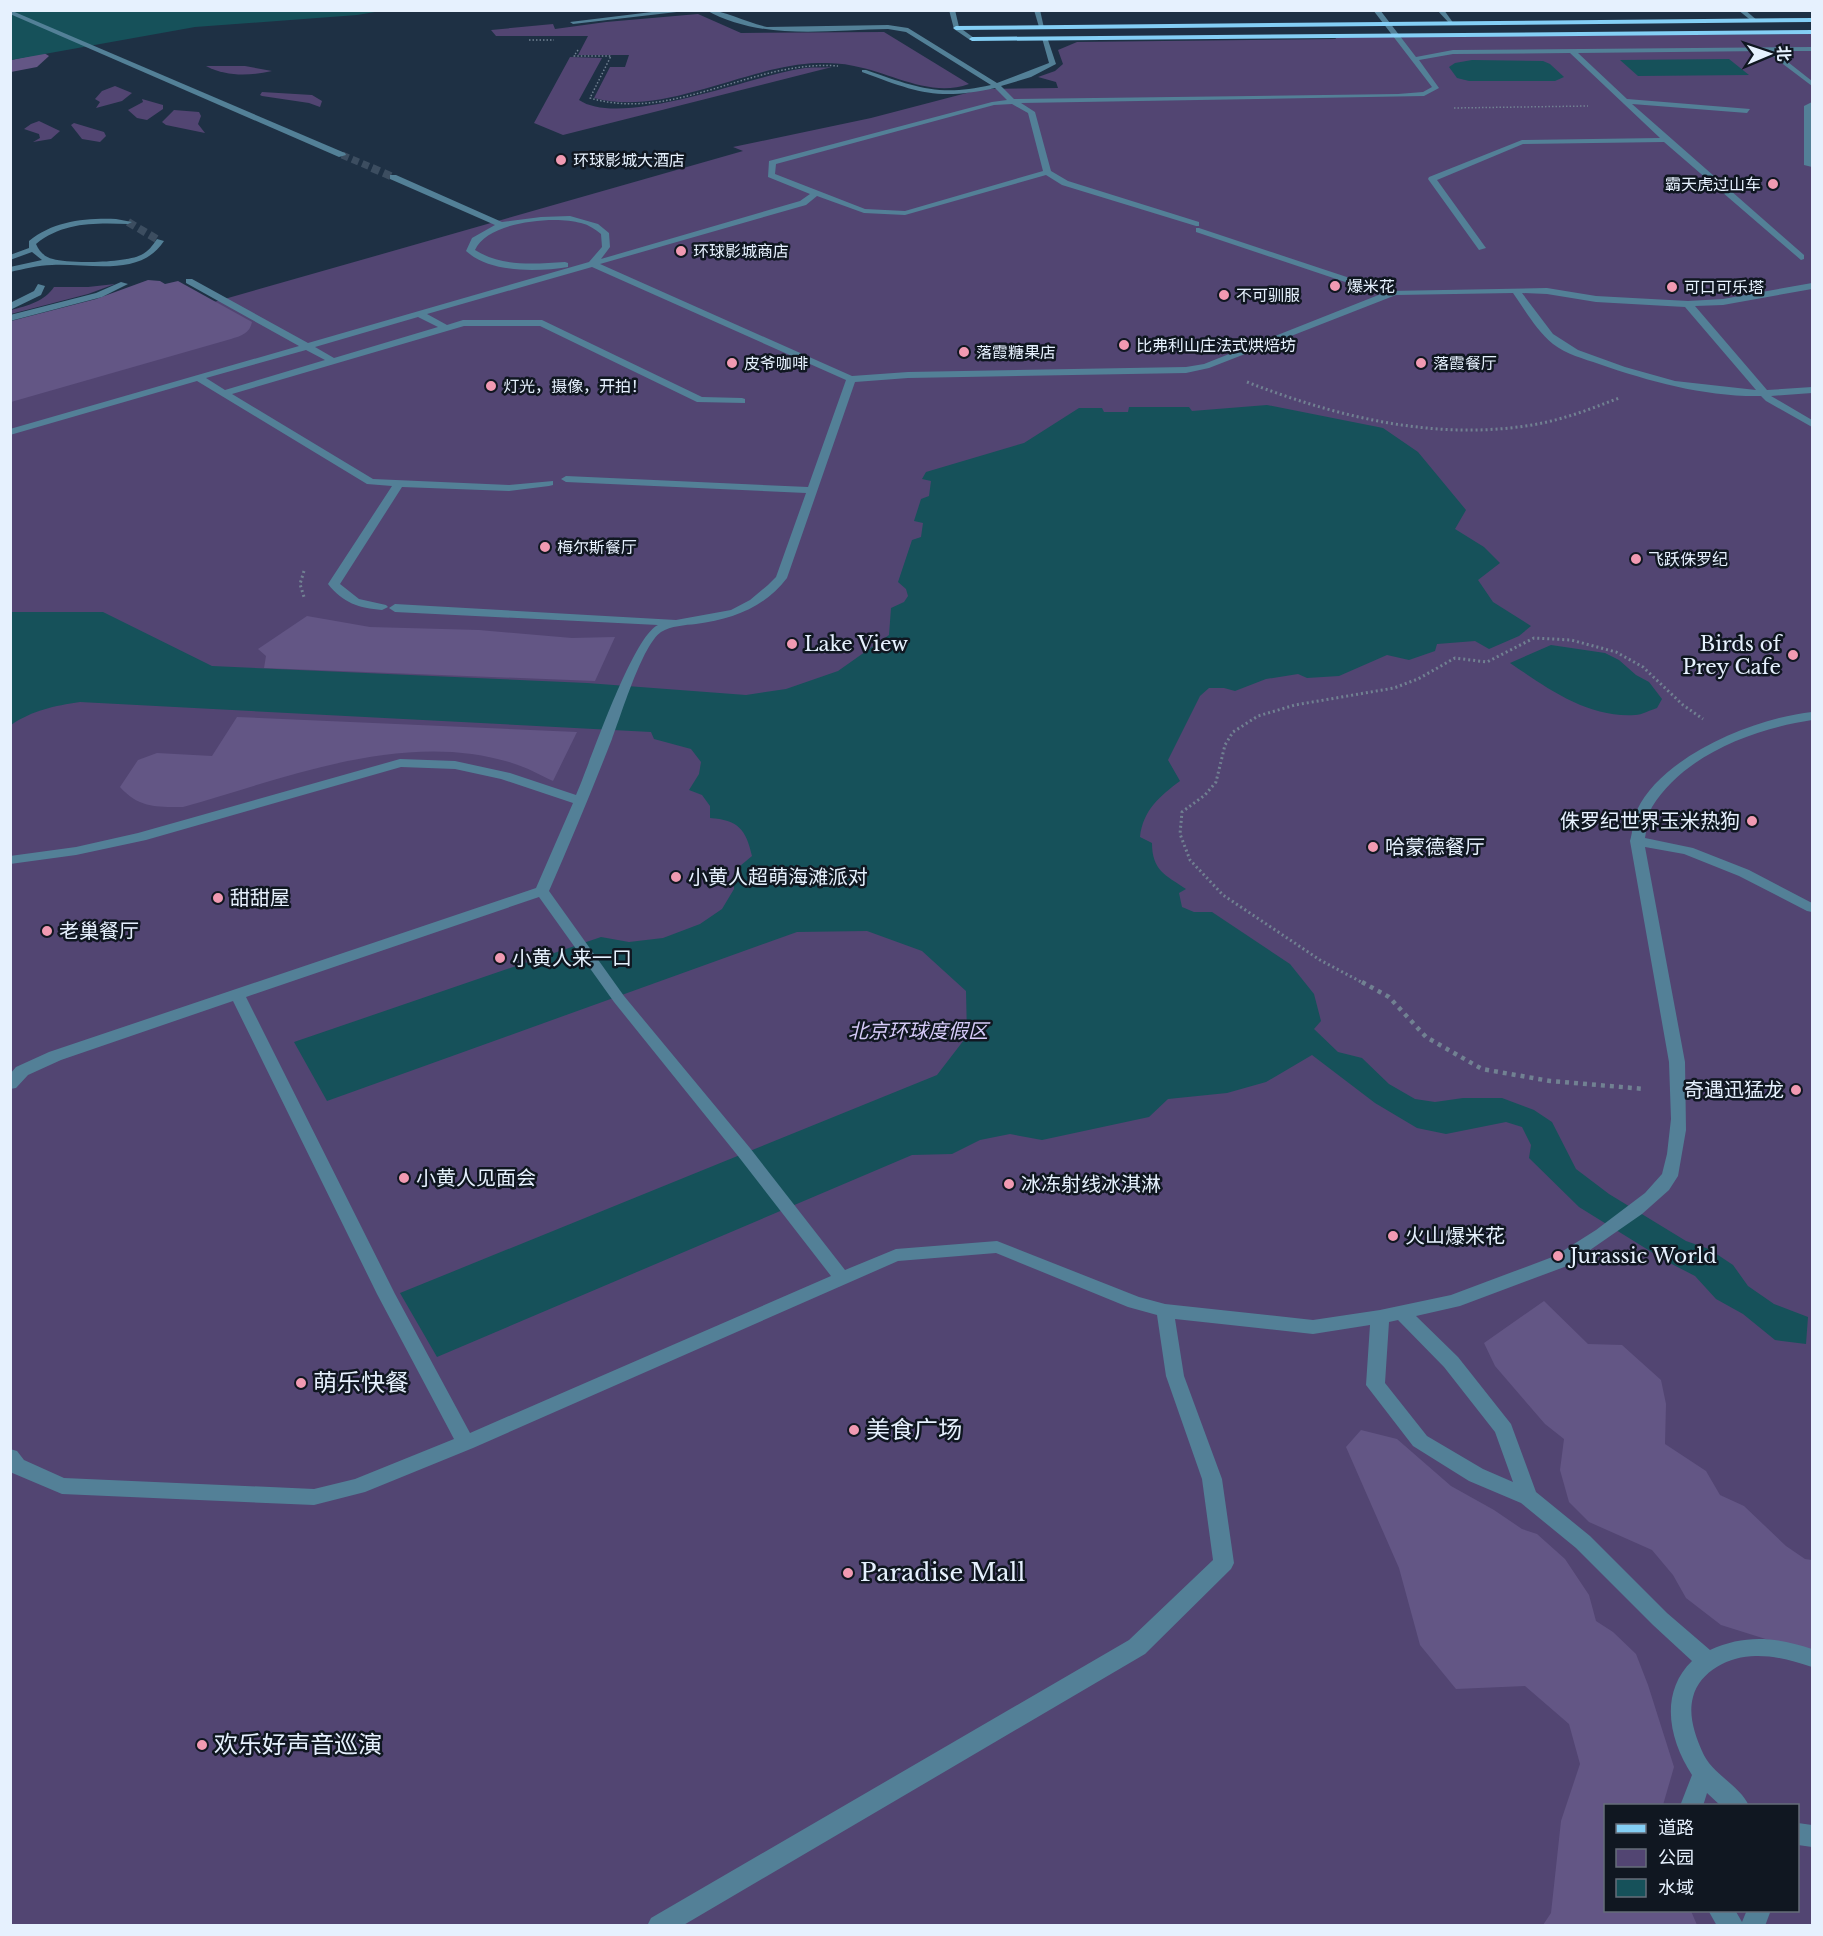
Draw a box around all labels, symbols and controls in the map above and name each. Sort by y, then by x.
north arrow [1739,24,1799,84]
text: 北 [1774,45,1794,62]
place label: 环球影城大酒店 [573,150,685,170]
marker: 环球影城大酒店 [554,153,568,167]
place label: 霸天虎过山车 [1665,174,1761,194]
marker: 霸天虎过山车 [1766,177,1780,191]
place label: 环球影城商店 [693,241,789,261]
marker: 环球影城商店 [674,244,688,258]
place label: 爆米花 [1347,276,1395,296]
place label: 可口可乐塔 [1684,277,1764,297]
marker: 爆米花 [1328,279,1342,293]
marker: 可口可乐塔 [1665,280,1679,294]
place label: 不可驯服 [1236,285,1300,305]
marker: 不可驯服 [1217,288,1231,302]
place label: 比弗利山庄法式烘焙坊 [1136,335,1296,355]
marker: 比弗利山庄法式烘焙坊 [1117,338,1131,352]
place label: 落霞糖果店 [976,342,1056,362]
marker: 落霞糖果店 [957,345,971,359]
place label: 皮爷咖啡 [744,353,808,373]
place label: 落霞餐厅 [1433,353,1497,373]
marker: 皮爷咖啡 [725,356,739,370]
marker: 落霞餐厅 [1414,356,1428,370]
place label: 灯光，摄像，开拍！ [503,376,647,396]
marker: 灯光，摄像，开拍！ [484,379,498,393]
place label: 梅尔斯餐厅 [557,537,637,557]
marker: 梅尔斯餐厅 [538,540,552,554]
place label: 飞跃侏罗纪 [1648,549,1728,569]
marker: 飞跃侏罗纪 [1629,552,1643,566]
place label: Lake View [804,632,908,656]
place label: Birds of Prey Cafe [1682,632,1784,679]
marker: Lake View [785,637,799,651]
marker: Birds of Prey Cafe [1786,648,1800,662]
place label: 侏罗纪世界玉米热狗 [1560,809,1740,833]
marker: 侏罗纪世界玉米热狗 [1745,814,1759,828]
place label: 哈蒙德餐厅 [1385,835,1485,859]
marker: 哈蒙德餐厅 [1366,840,1380,854]
place label: 小黄人超萌海滩派对 [688,865,868,889]
marker: 小黄人超萌海滩派对 [669,870,683,884]
place label: 甜甜屋 [230,886,290,910]
marker: 甜甜屋 [211,891,225,905]
place label: 老巢餐厅 [59,919,139,943]
marker: 老巢餐厅 [40,924,54,938]
place label: 小黄人来一口 [512,946,632,970]
marker: 小黄人来一口 [493,951,507,965]
park label: 北京环球度假区 [848,1019,991,1043]
place label: 奇遇迅猛龙 [1684,1078,1784,1102]
marker: 奇遇迅猛龙 [1789,1083,1803,1097]
place label: 小黄人见面会 [416,1166,536,1190]
marker: 小黄人见面会 [397,1171,411,1185]
place label: 冰冻射线冰淇淋 [1021,1172,1161,1196]
marker: 冰冻射线冰淇淋 [1002,1177,1016,1191]
place label: 火山爆米花 [1405,1224,1505,1248]
marker: 火山爆米花 [1386,1229,1400,1243]
place label: Jurassic World [1567,1244,1717,1268]
marker: Jurassic World [1551,1249,1565,1263]
place label: 萌乐快餐 [313,1368,409,1397]
marker: 萌乐快餐 [294,1376,308,1390]
place label: 美食广场 [866,1415,962,1444]
marker: 美食广场 [847,1423,861,1437]
place label: Paradise Mall [860,1558,1025,1587]
marker: Paradise Mall [841,1566,855,1580]
place label: 欢乐好声音巡演 [214,1730,382,1759]
marker: 欢乐好声音巡演 [195,1738,209,1752]
legend [1604,1804,1799,1912]
text: 道路 [1658,1817,1694,1839]
text: 公园 [1658,1847,1694,1869]
text: 水域 [1658,1877,1694,1899]

